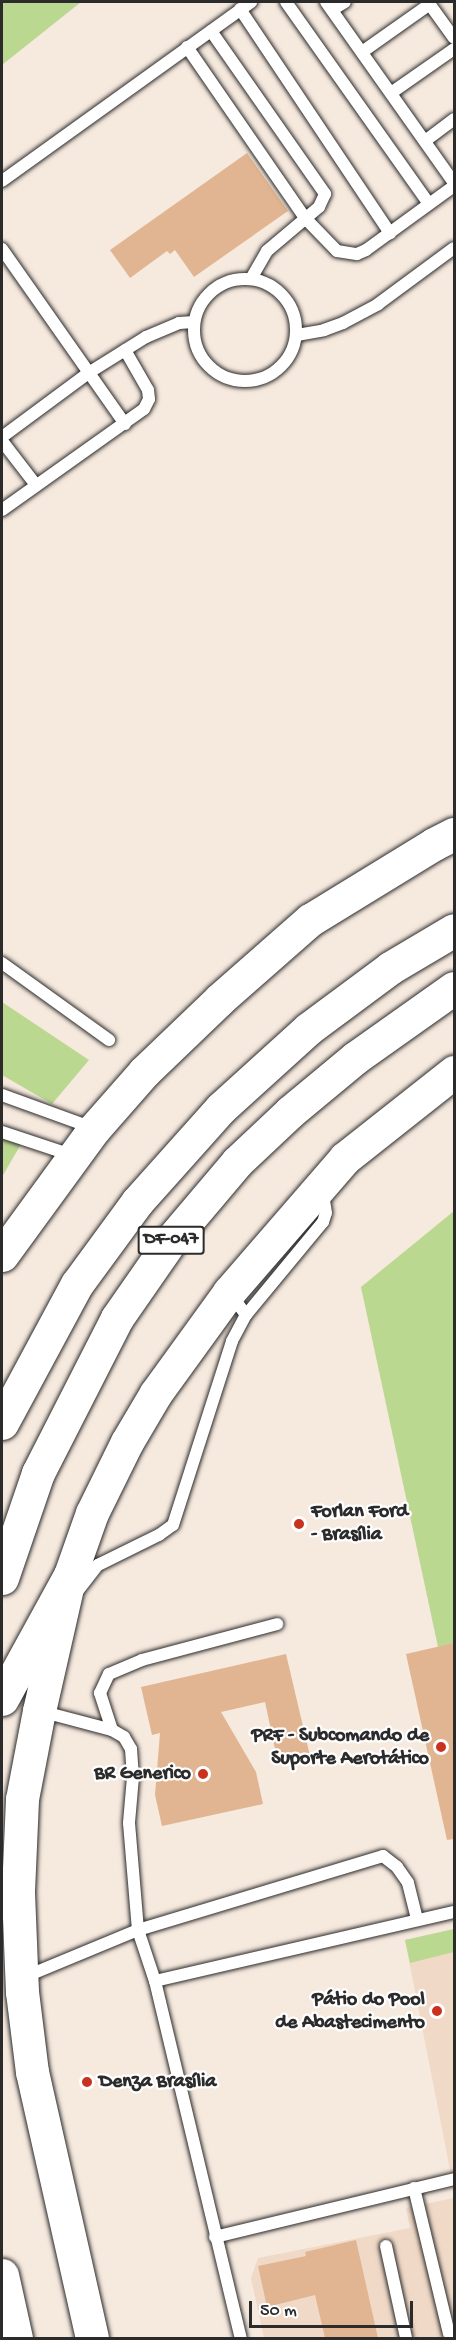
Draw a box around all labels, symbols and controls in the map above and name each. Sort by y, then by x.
road number: DF-047 [136,1225,206,1255]
place label: Forlan Ford - Brasília [311,1500,408,1547]
marker: Forlan Ford - Brasília [292,1517,306,1531]
place label: PRF - Subcomando de Suporte Aerotático [251,1724,429,1771]
marker: PRF - Subcomando de Suporte Aerotático [434,1740,448,1754]
place label: BR Generico [94,1762,191,1786]
marker: BR Generico [196,1767,210,1781]
place label: Pátio do Pool de Abastecimento [275,1988,425,2035]
marker: Pátio do Pool de Abastecimento [430,2004,444,2018]
place label: Denza Brasília [99,2070,216,2094]
marker: Denza Brasília [80,2075,94,2089]
scale bar [252,2289,416,2327]
text: 50 m [260,2301,297,2322]

